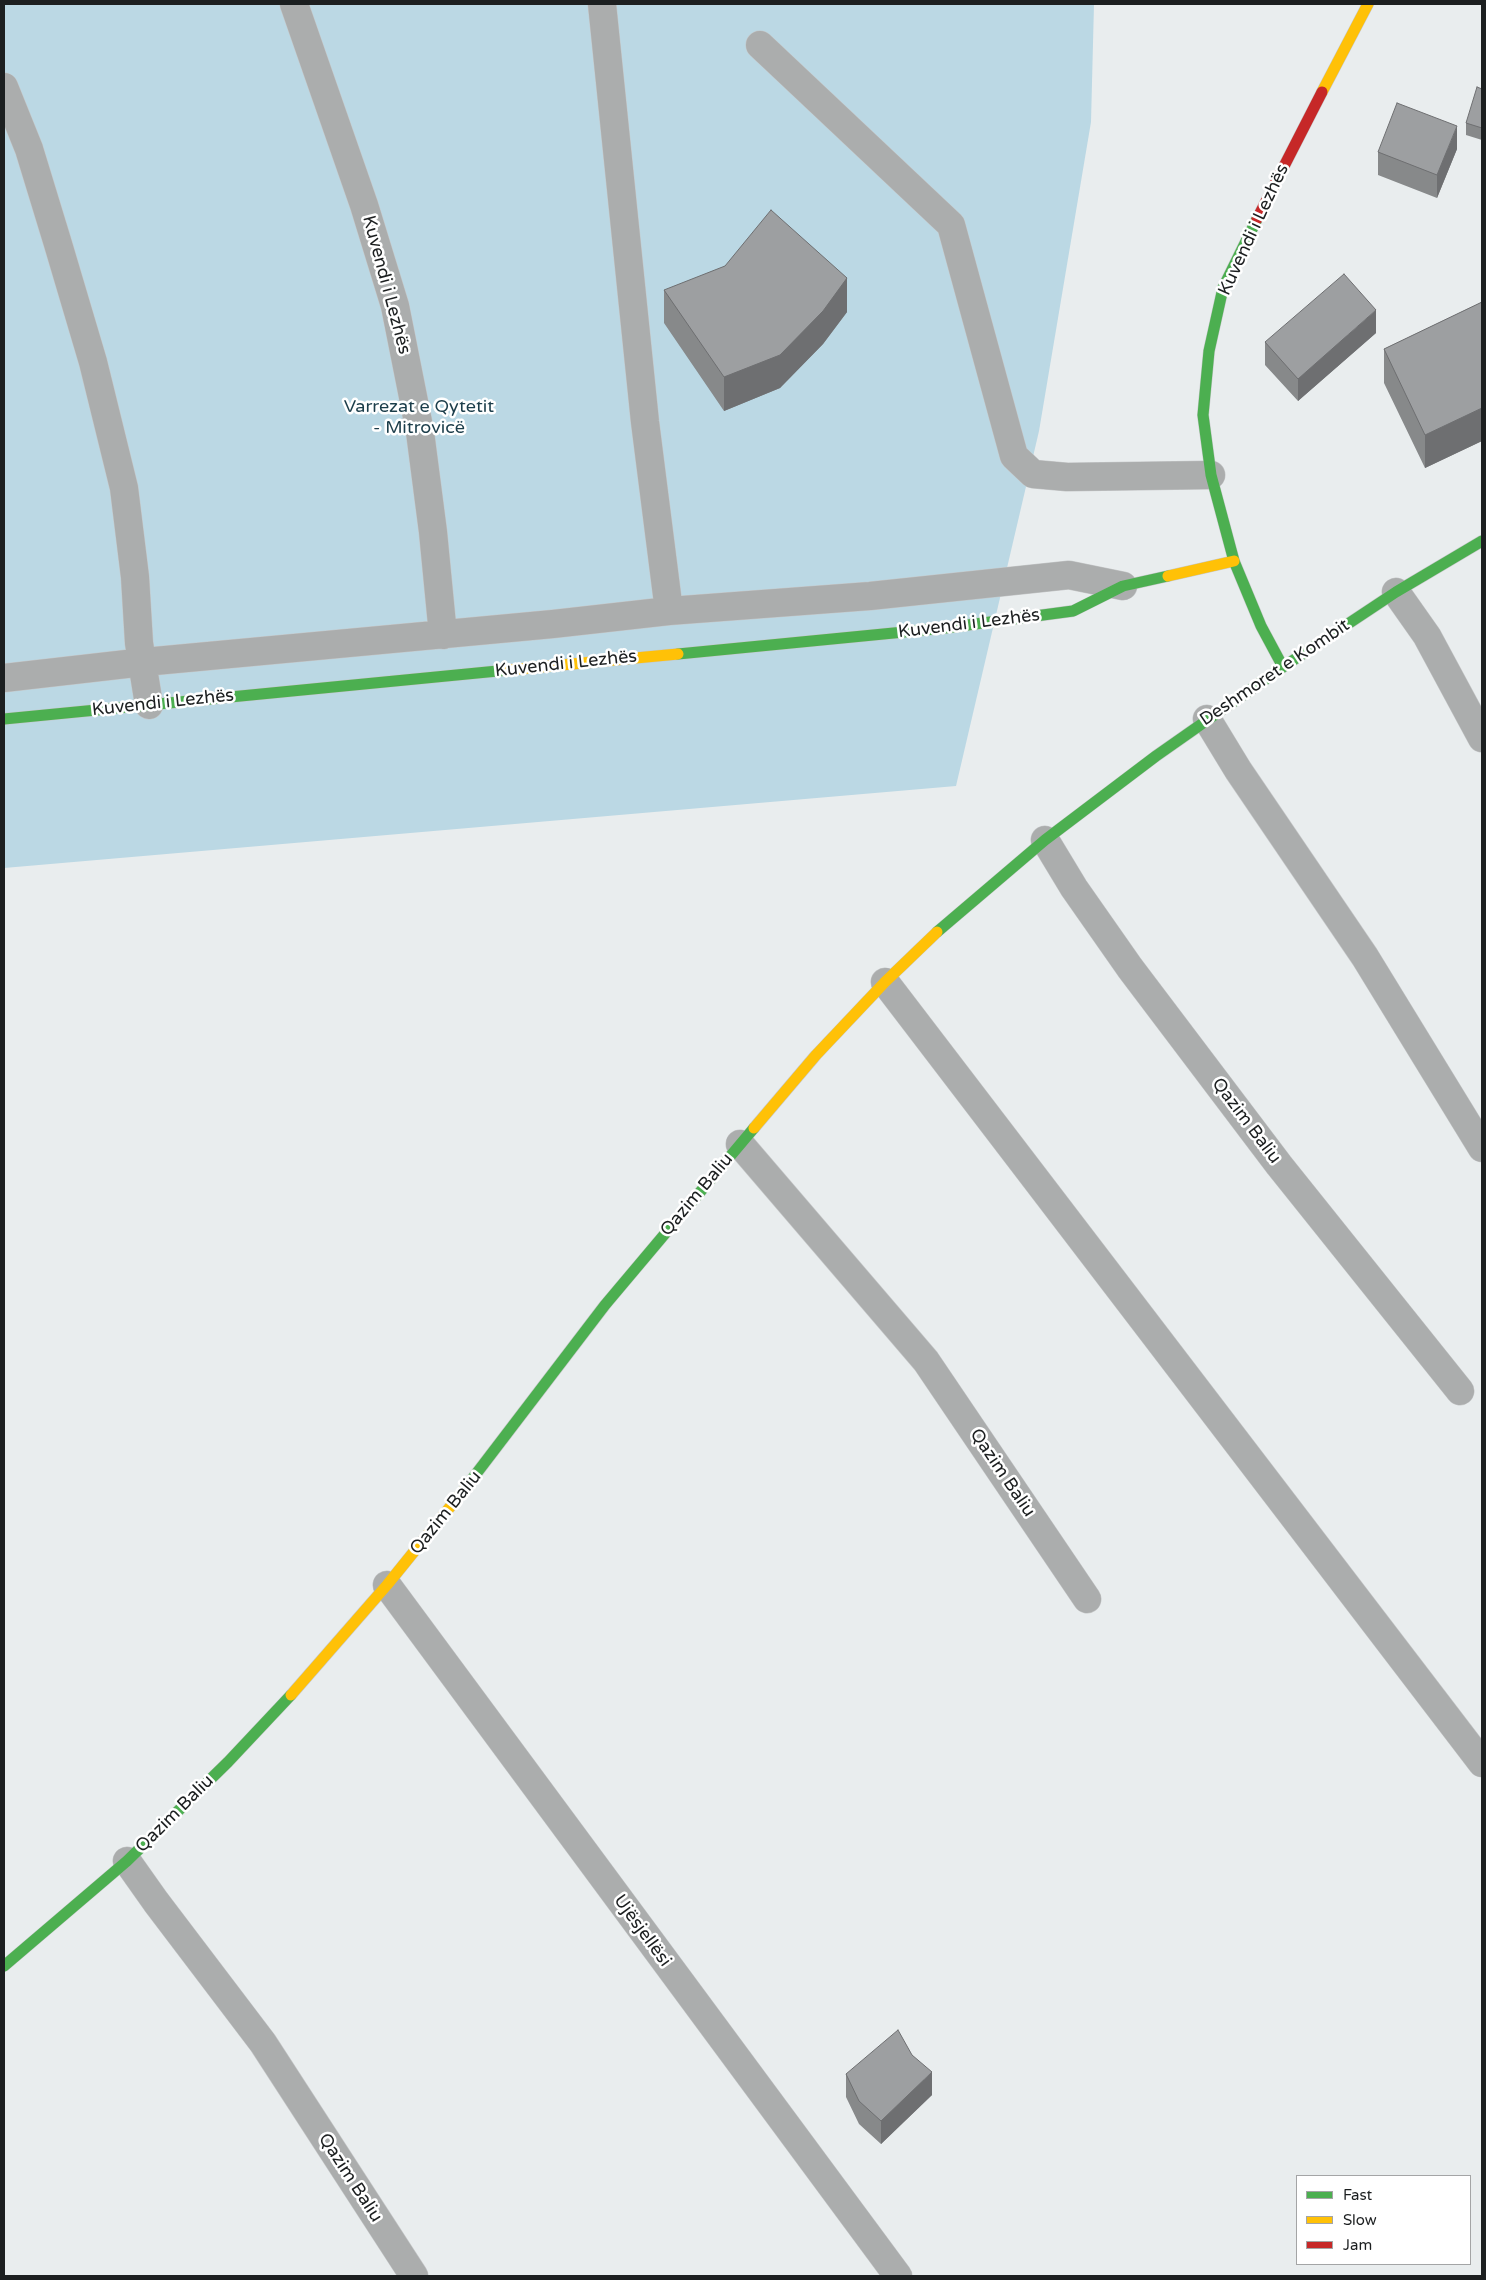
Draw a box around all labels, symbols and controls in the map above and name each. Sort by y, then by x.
street label: Kuvendi i Lezhës [1214,161,1294,299]
street label: Kuvendi i Lezhës [357,213,415,357]
park label: Varrezat e Qytetit - Mitrovicë [344,396,494,438]
street label: Kuvendi i Lezhës [897,605,1041,643]
street label: Deshmoret e Kombit [1196,615,1354,731]
street label: Kuvendi i Lezhës [494,646,638,682]
street label: Kuvendi i Lezhës [91,685,235,721]
street label: Qazim Baliu [1207,1074,1285,1168]
street label: Qazim Baliu [656,1149,738,1241]
street label: Qazim Baliu [965,1425,1039,1521]
street label: Qazim Baliu [406,1467,486,1559]
street label: Qazim Baliu [131,1770,219,1858]
street label: Ujësjellësi [609,1891,675,1971]
street label: Qazim Baliu [313,2129,387,2227]
legend [1296,2175,1471,2265]
text: Fast [1343,2186,1372,2204]
text: Slow [1343,2211,1377,2229]
text: Jam [1343,2236,1372,2254]

